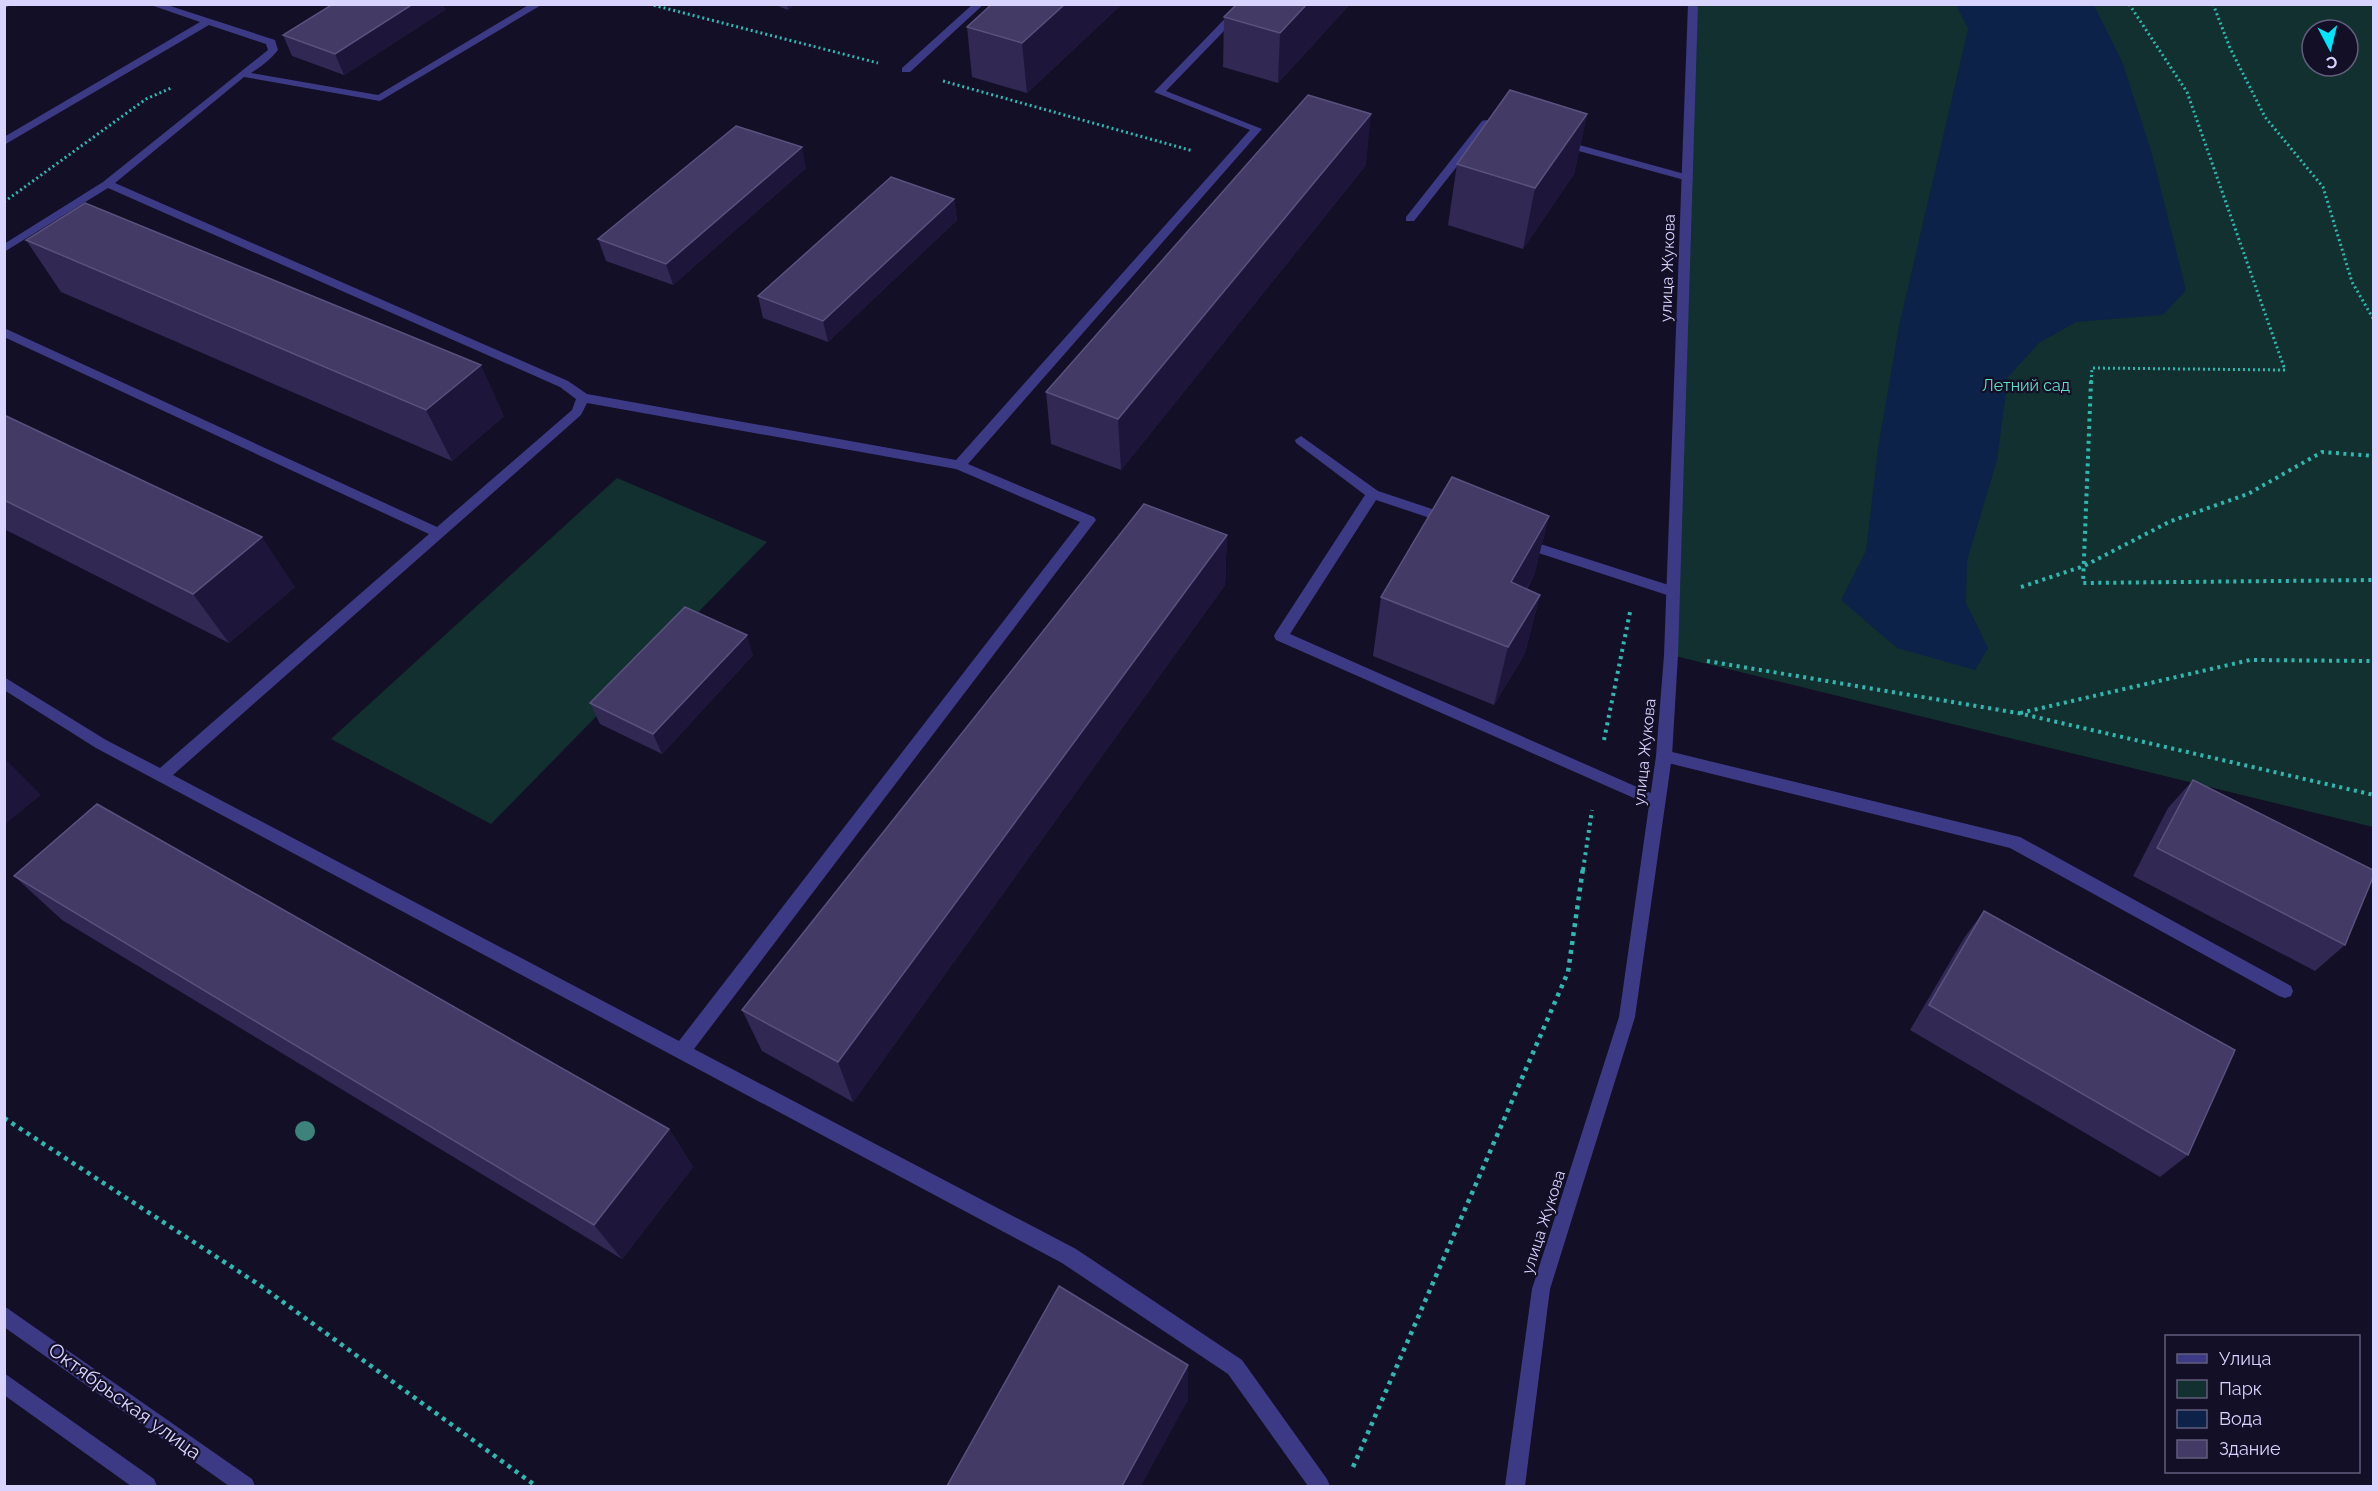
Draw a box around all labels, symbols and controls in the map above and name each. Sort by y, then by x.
north arrow [2300,18,2360,78]
text: С [2325,52,2338,72]
street label: улица Жукова [1656,214,1679,322]
park label: Летний сад [1982,376,2070,395]
street label: улица Жукова [1629,697,1660,807]
street label: улица Жукова [1518,1168,1569,1276]
legend [2165,1335,2360,1473]
street label: Октябрьская улица [44,1337,206,1465]
text: Улица [2219,1348,2271,1369]
text: Парк [2219,1378,2262,1399]
text: Вода [2219,1408,2262,1429]
text: Здание [2219,1438,2281,1459]

